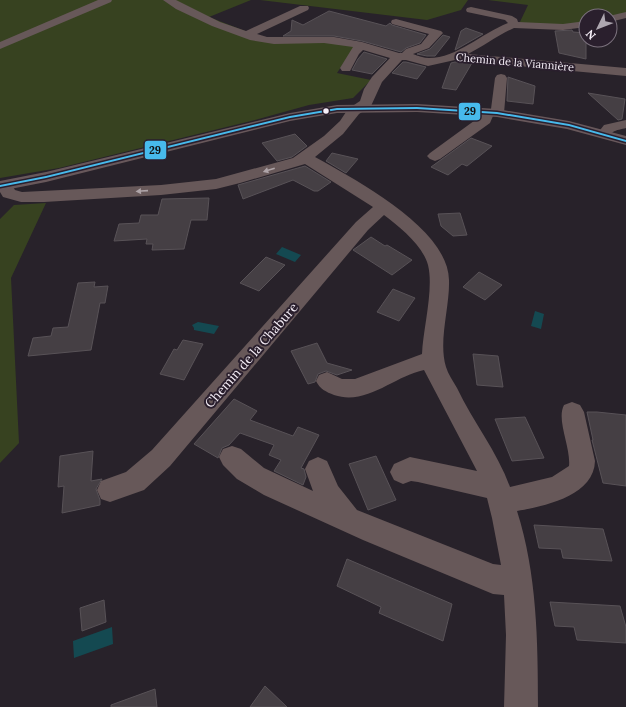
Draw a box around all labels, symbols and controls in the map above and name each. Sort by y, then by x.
north arrow [578,8,618,48]
text: N [582,27,599,43]
street label: Chemin de la Viannière [455,50,575,74]
line badge: 29 [458,102,481,121]
text: 29 [464,104,476,118]
unlabelled marker [321,106,331,116]
line badge: 29 [144,140,167,160]
text: 29 [149,143,161,157]
one-way arrow [263,167,275,173]
one-way arrow [136,188,148,195]
street label: Chemin de la Chabure [201,299,302,411]

